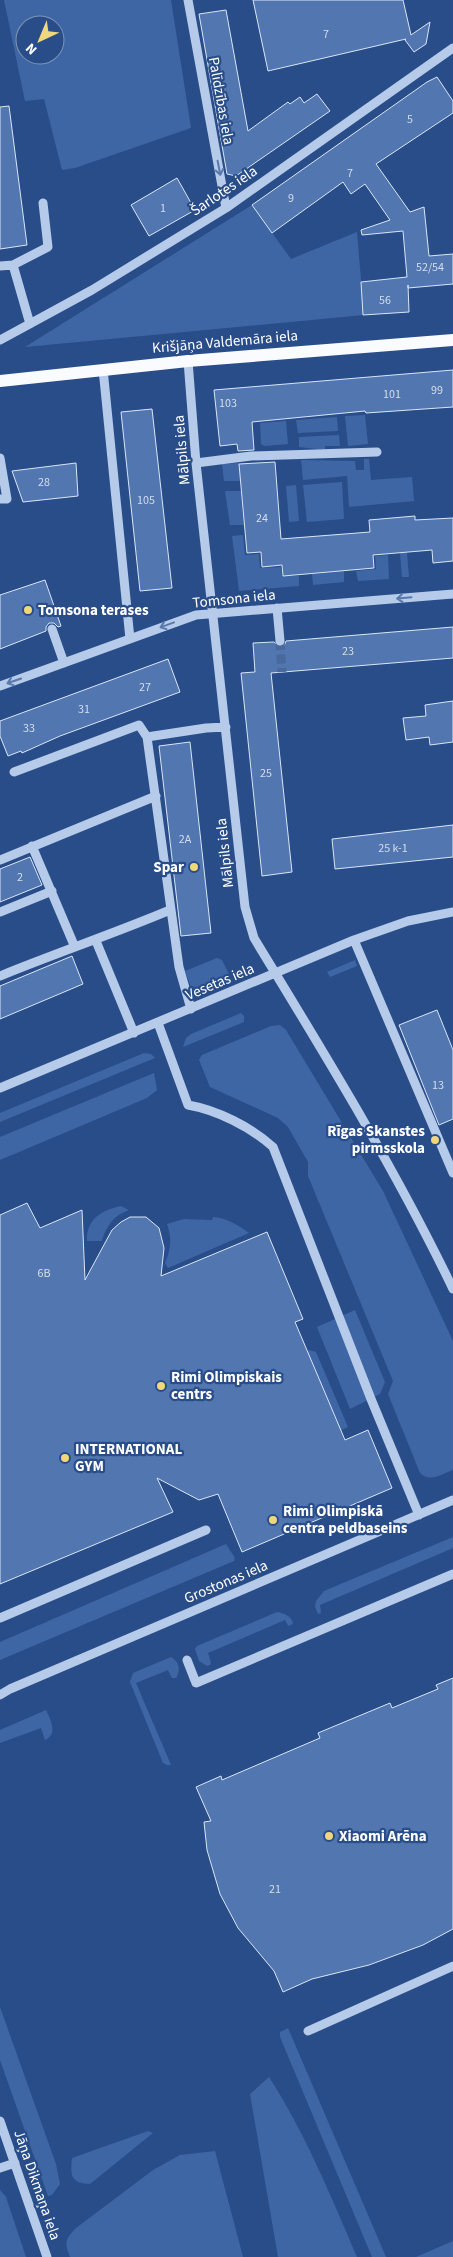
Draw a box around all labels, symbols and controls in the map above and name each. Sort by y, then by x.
north arrow [15,15,65,65]
house number: 7 [323,26,329,43]
text: N [21,38,42,59]
street label: Palīdzības iela [203,55,239,147]
house number: 5 [407,111,413,128]
one-way arrow [215,160,224,176]
street label: Šarlotes iela [186,161,262,221]
house number: 7 [347,165,353,182]
house number: 9 [288,190,294,207]
house number: 1 [160,200,166,217]
house number: 52/54 [416,259,444,276]
house number: 56 [379,292,391,309]
street label: Krišjāņa Valdemāra iela [151,325,299,359]
house number: 99 [431,382,443,399]
house number: 101 [383,386,401,403]
house number: 103 [219,395,237,412]
street label: Mālpils iela [168,414,196,486]
house number: 28 [38,474,50,491]
house number: 105 [137,492,155,509]
house number: 24 [256,510,268,527]
street label: Tomsona iela [191,584,277,614]
one-way arrow [397,593,413,602]
place label: Tomsona terases [38,600,149,621]
marker: Tomsona terases [22,604,34,616]
one-way arrow [159,621,175,630]
house number: 23 [342,643,354,660]
one-way arrow [7,677,22,686]
house number: 27 [139,679,151,696]
house number: 31 [78,701,90,718]
house number: 33 [23,720,35,737]
house number: 25 [260,765,272,782]
street label: Mālpils iela [211,817,239,889]
house number: 2A [179,831,192,848]
house number: 25 k-1 [378,840,408,857]
place label: Spar [153,857,184,878]
marker: Spar [188,861,200,873]
house number: 2 [17,869,23,886]
street label: Vesetas iela [182,958,258,1006]
house number: 13 [432,1077,444,1094]
place label: Rīgas Skanstes pirmsskola [327,1121,425,1159]
marker: Rīgas Skanstes pirmsskola [429,1134,441,1146]
house number: 6B [37,1265,51,1282]
place label: Rimi Olimpiskais centrs [171,1367,282,1405]
marker: Rimi Olimpiskais centrs [155,1380,167,1392]
place label: INTERNATIONAL GYM [75,1439,182,1477]
marker: INTERNATIONAL GYM [59,1452,71,1464]
place label: Rimi Olimpiskā centra peldbaseins [283,1501,408,1539]
marker: Rimi Olimpiskā centra peldbaseins [267,1514,279,1526]
street label: Grostonas iela [181,1555,271,1609]
place label: Xiaomi Arēna [339,1826,427,1847]
marker: Xiaomi Arēna [323,1830,335,1842]
house number: 21 [269,1881,281,1898]
street label: Jāņa Dikmaņa iela [8,2127,66,2243]

